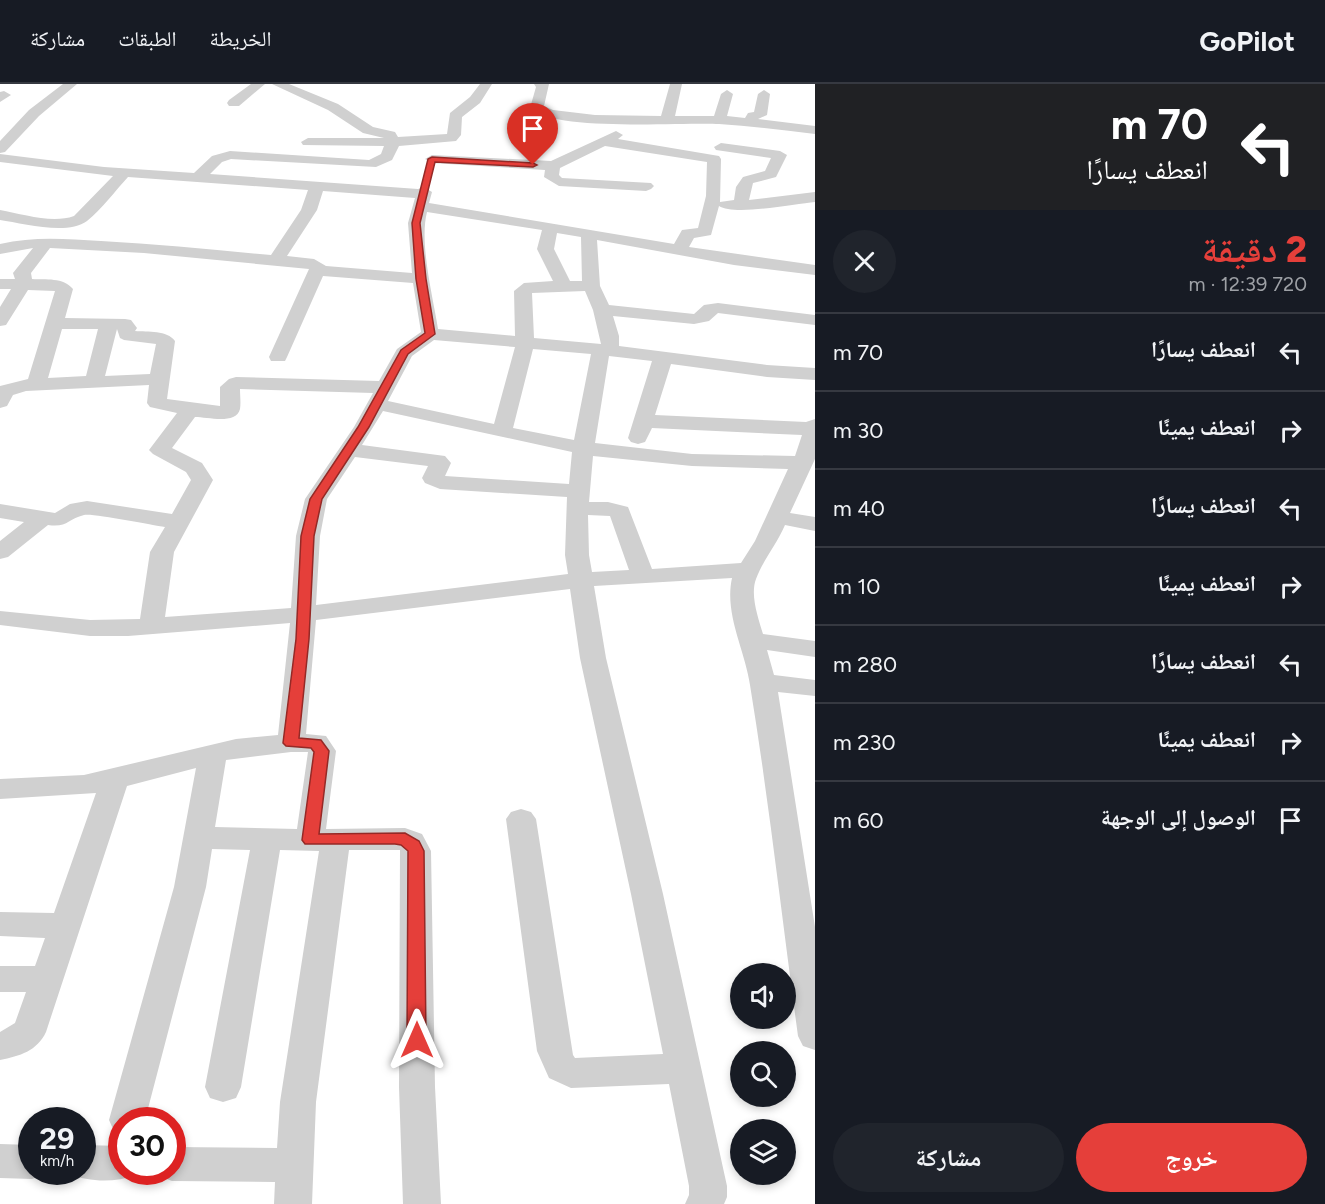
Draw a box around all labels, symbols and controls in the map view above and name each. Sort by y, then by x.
text: GoPilot [1199,24,1295,58]
text: مشاركة [30,26,85,51]
text: الطبقات [118,26,177,51]
text: الخريطة [210,26,271,51]
text: 70 m [1111,99,1208,150]
pin [507,103,558,165]
icon: left [1229,108,1307,186]
icon: arrive [516,112,549,145]
text: انعطف يسارًا [1086,153,1208,186]
text: 2 دقيقة [1202,228,1307,271]
button: close [833,230,896,293]
text: 720 m · 12:39 [1189,272,1307,296]
text: انعطف يسارًا [1151,336,1256,363]
icon: left [1274,336,1307,369]
text: 70 m [833,339,883,366]
text: انعطف يمينًا [1157,414,1256,441]
icon: right [1274,414,1307,447]
text: 30 m [833,417,883,444]
text: انعطف يسارًا [1151,492,1256,519]
icon: left [1274,492,1307,525]
text: 40 m [833,495,885,522]
text: انعطف يمينًا [1157,570,1256,597]
icon: right [1274,570,1307,603]
text: 10 m [833,573,880,600]
text: انعطف يسارًا [1151,648,1256,675]
icon: left [1274,648,1307,681]
text: 280 m [833,651,897,678]
text: انعطف يمينًا [1157,726,1256,753]
icon: right [1274,726,1307,759]
text: 230 m [833,729,896,756]
text: الوصول إلى الوجهة [1101,804,1256,831]
icon: arrive [1274,804,1307,837]
text: 60 m [833,807,884,834]
map controls [730,963,796,1185]
button: sound [730,963,796,1029]
position arrow [385,1008,449,1072]
button: search [730,1041,796,1107]
speed limit sign: 30 [108,1107,186,1185]
button: layers [730,1119,796,1185]
text: 29 [40,1120,74,1157]
button: مشاركة [833,1123,1064,1192]
button: خروج [1076,1123,1307,1192]
text: km/h [40,1152,74,1170]

